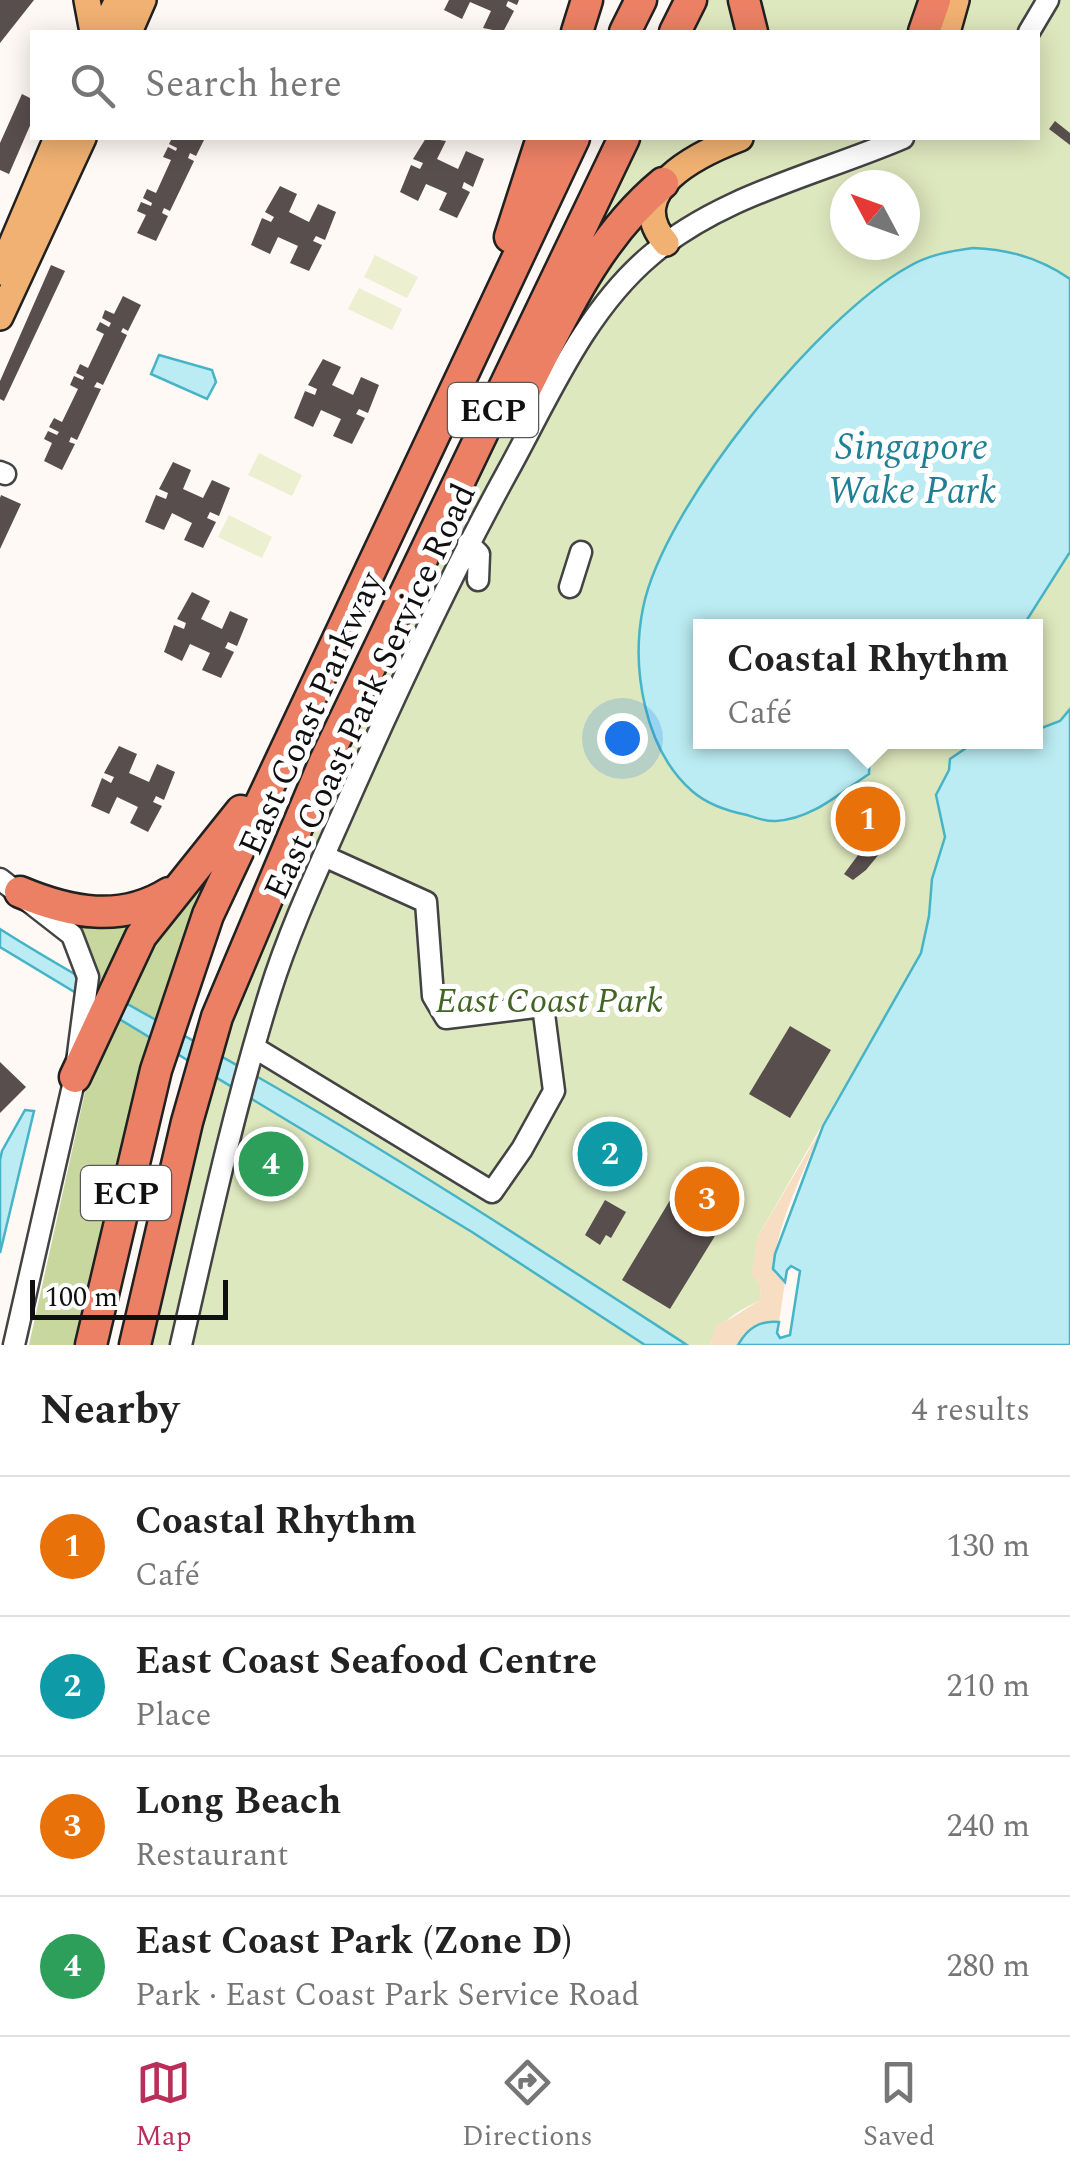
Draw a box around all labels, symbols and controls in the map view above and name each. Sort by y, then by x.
search box [30,30,1040,140]
text: Search here [145,56,342,114]
icon: search [65,58,120,113]
north arrow [830,170,920,260]
road number: ECP [448,383,538,437]
water label: Singapore Wake Park [827,419,997,521]
street label: East Coast Park Service Road [251,475,490,908]
street label: East Coast Parkway [225,562,398,864]
popup [693,619,1043,749]
text: Coastal Rhythm [727,631,1009,689]
text: Café [727,689,792,738]
your location [597,713,648,764]
pin: 1 [836,782,900,856]
park label: East Coast Park [435,975,663,1028]
pin: 2 [578,1116,642,1192]
pin: 4 [238,1126,304,1202]
pin: 3 [674,1162,740,1236]
road number: ECP [81,1166,171,1220]
scale bar [30,1275,228,1320]
text: 100 m [45,1276,118,1319]
text: Nearby [40,1379,179,1442]
text: 4 results [911,1386,1030,1435]
text: Coastal Rhythm [135,1493,417,1551]
text: 1 [64,1522,81,1571]
text: 130 m [946,1522,1030,1571]
text: Café [135,1551,200,1600]
text: East Coast Seafood Centre [135,1633,597,1691]
text: 2 [64,1662,81,1711]
text: 210 m [946,1662,1030,1711]
text: Place [135,1691,211,1740]
text: Long Beach [135,1773,342,1831]
text: 3 [64,1802,81,1851]
text: 240 m [946,1802,1030,1851]
text: Restaurant [135,1831,289,1880]
text: East Coast Park (Zone D) [135,1913,572,1971]
text: 4 [64,1942,81,1991]
text: 280 m [946,1942,1030,1991]
text: Park · East Coast Park Service Road [135,1971,640,2020]
tab: Map [135,2055,192,2158]
tab: Directions [462,2055,593,2158]
tab: Saved [863,2055,935,2158]

